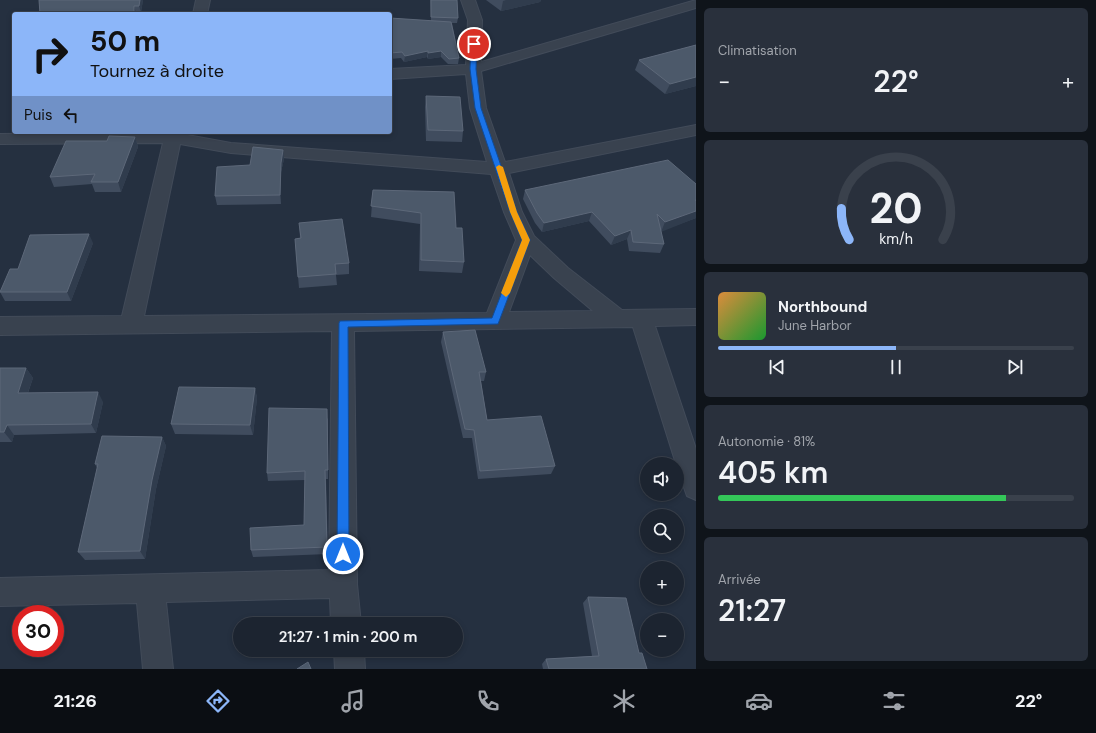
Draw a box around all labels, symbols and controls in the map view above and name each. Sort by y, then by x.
text: 50 m [90,23,160,60]
pin [457,27,491,61]
icon: right [24,28,76,80]
icon: arrive [463,33,485,55]
text: Climatisation [718,42,797,59]
text: Tournez à droite [90,59,224,83]
text: 22° [873,62,919,101]
text: − [718,67,730,96]
text: + [1062,67,1074,96]
icon: left [60,104,82,126]
text: Puis [24,105,52,125]
text: 20 [869,182,923,236]
text: km/h [879,230,913,248]
text: Northbound [778,297,867,317]
text: June Harbor [778,317,852,334]
icon: previous [766,356,788,378]
icon: pause [885,356,907,378]
icon: next [1004,356,1026,378]
text: Autonomie · 81% [718,433,815,450]
text: 405 km [718,453,828,492]
map controls [640,457,684,657]
button: sound [640,457,684,501]
button: search [640,509,684,553]
position arrow [322,533,364,575]
button: + [640,561,684,605]
text: Arrivée [718,571,761,588]
text: 21:27 [718,591,786,630]
speed limit sign: 30 [12,605,64,657]
button: − [640,613,684,657]
text: 21:27 · 1 min · 200 m [279,627,417,647]
icon: directions [204,687,232,715]
icon: music [339,687,367,715]
icon: phone [474,687,502,715]
icon: climate [610,687,638,715]
icon: car [745,687,773,715]
icon: filters [880,687,908,715]
text: 21:26 [54,689,97,713]
text: 22° [1015,689,1042,713]

